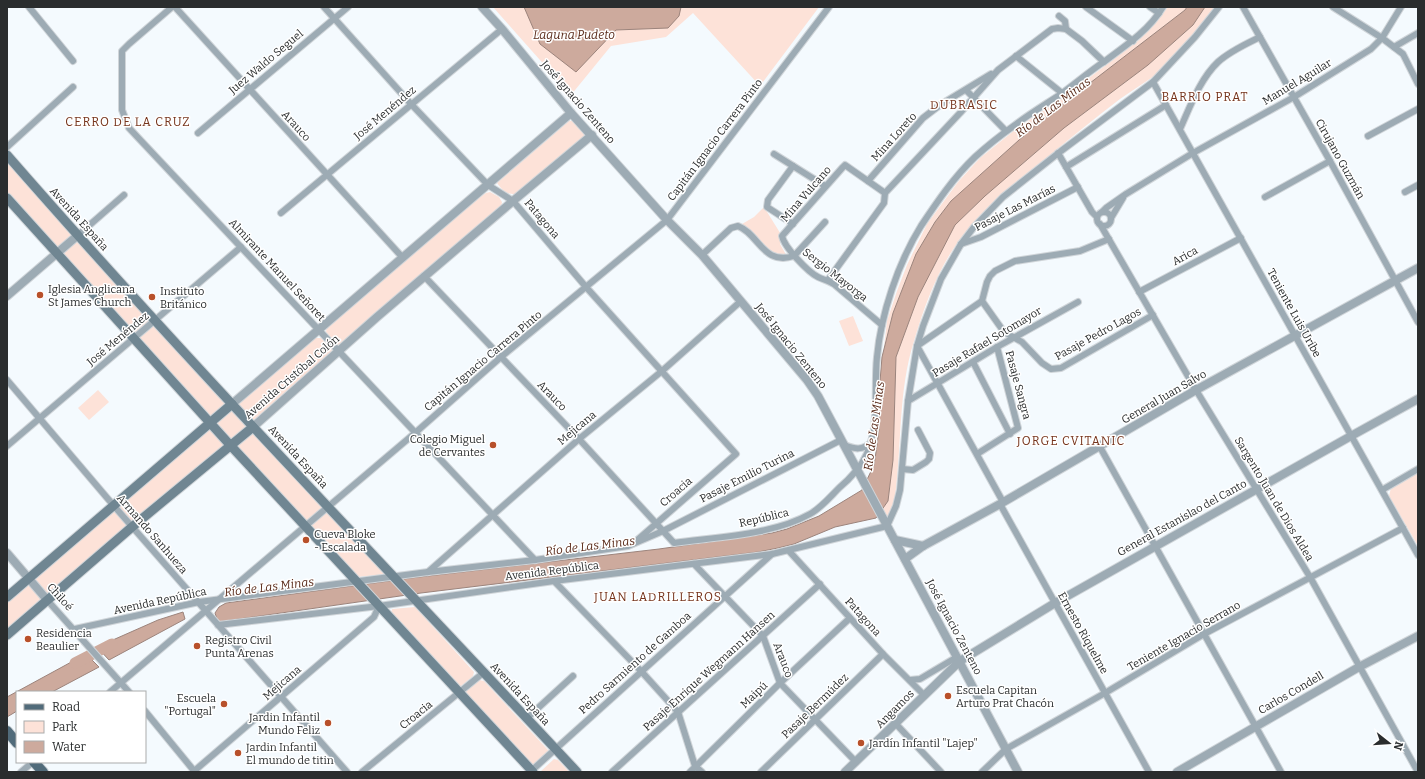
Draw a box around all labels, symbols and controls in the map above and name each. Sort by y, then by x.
street label: Juez Waldo Seguel [225,27,306,98]
water label: Laguna Pudeto [533,28,615,42]
street label: Manuel Aguilar [1260,56,1334,108]
street label: José Ignacio Zenteno [538,57,618,146]
water label: Río de Las Minas [1013,74,1094,140]
street label: Capitán Ignacio Carrera Pinto [665,76,765,204]
street label: José Menéndez [351,83,419,143]
district label: BARRIO PRAT [1162,90,1248,104]
district label: DUBRASIC [930,98,998,112]
street label: Arauco [279,108,313,144]
street label: Mina Loreto [869,110,919,164]
district label: CERRO DE LA CRUZ [65,115,191,129]
street label: Cirujano Guzmán [1313,117,1367,201]
street label: Mina Vulcano [778,163,834,225]
street label: Pasaje Las Marías [972,182,1058,234]
street label: Avenida España [47,184,111,254]
street label: Patagona [522,197,562,241]
street label: Almirante Manuel Señoret [226,216,328,324]
street label: Arica [1170,244,1200,268]
street label: Sergio Mayorga [800,246,870,304]
street label: Teniente Luis Uribe [1264,266,1324,360]
place label: Iglesia Anglicana St James Church [48,283,135,309]
place label: Instituto Británico [160,285,207,311]
marker: Iglesia Anglicana St James Church [35,290,45,300]
marker: Instituto Británico [147,292,157,302]
street label: José Ignacio Zenteno [752,300,829,391]
street label: Pasaje Rafael Sotomayor [930,304,1044,380]
street label: Pasaje Pedro Lagos [1053,305,1143,363]
street label: Capitán Ignacio Carrera Pinto [422,308,544,414]
street label: José Menéndez [84,309,152,369]
street label: Avenida Cristóbal Colón [242,332,342,422]
street label: Pasaje Sangra [1003,349,1033,421]
street label: General Juan Salvo [1119,367,1209,427]
street label: Arauco [535,378,569,414]
water label: Río de Las Minas [861,380,887,472]
street label: Mejicana [555,408,599,448]
street label: Avenida España [266,423,330,491]
place label: Colegio Miguel de Cervantes [410,433,485,459]
district label: JORGE CVITANIC [1016,434,1125,448]
street label: Sargento Juan de Dios Aldea [1232,434,1316,564]
marker: Colegio Miguel de Cervantes [488,440,498,450]
street label: Pasaje Emilio Turina [698,447,796,505]
street label: Croacia [657,475,695,509]
street label: General Estanislao del Canto [1115,477,1249,559]
street label: Armando Sanhueza [114,492,190,576]
street label: República [738,506,790,530]
place label: Cueva Bloke - Escalada [314,528,376,554]
water label: Río de Las Minas [544,534,636,558]
marker: Cueva Bloke - Escalada [301,535,311,545]
street label: Avenida República [504,559,600,583]
water label: Río de Las Minas [223,575,315,599]
street label: José Ignacio Zenteno [923,576,985,677]
street label: Chiloé [44,581,76,613]
street label: Avenida República [112,585,208,617]
district label: JUAN LADRILLEROS [593,590,722,604]
street label: Ernesto Riquelme [1055,590,1111,676]
street label: Patagona [842,595,884,639]
street label: Teniente Ignacio Serrano [1125,598,1243,674]
street label: Pasaje Enrique Wegmann Hansen [640,608,778,734]
street label: Pedro Sarmiento de Gamboa [576,609,694,717]
place label: Residencia Beaulier [36,627,92,653]
marker: Residencia Beaulier [23,634,33,644]
place label: Registro Civil Punta Arenas [205,634,274,660]
marker: Registro Civil Punta Arenas [192,641,202,651]
street label: Arauco [770,641,796,679]
street label: Avenida España [488,660,552,728]
street label: Mejicana [260,663,304,703]
street label: Carlos Condell [1256,669,1326,717]
street label: Pasaje Bermúdez [779,671,851,741]
street label: Maipú [738,679,770,711]
place label: Escuela Capitan Arturo Prat Chacón [956,684,1054,710]
street label: Angamos [873,687,917,731]
legend [16,691,146,763]
marker: Escuela Capitan Arturo Prat Chacón [943,691,953,701]
place label: Escuela "Portugal" [164,692,216,718]
street label: Croacia [397,698,435,732]
marker: Escuela "Portugal" [219,699,229,709]
text: Road [52,700,80,714]
place label: Jardin Infantil Mundo Feliz [248,711,320,737]
marker: Jardin Infantil Mundo Feliz [323,718,333,728]
text: Park [52,720,78,734]
north arrow [1369,723,1409,763]
place label: Jardín Infantil "Lajep" [868,737,978,750]
marker: Jardín Infantil "Lajep" [856,738,866,748]
text: Water [52,740,87,754]
text: N [1390,740,1406,752]
place label: Jardin Infantil El mundo de titin [245,741,334,767]
marker: Jardin Infantil El mundo de titin [233,748,243,758]

